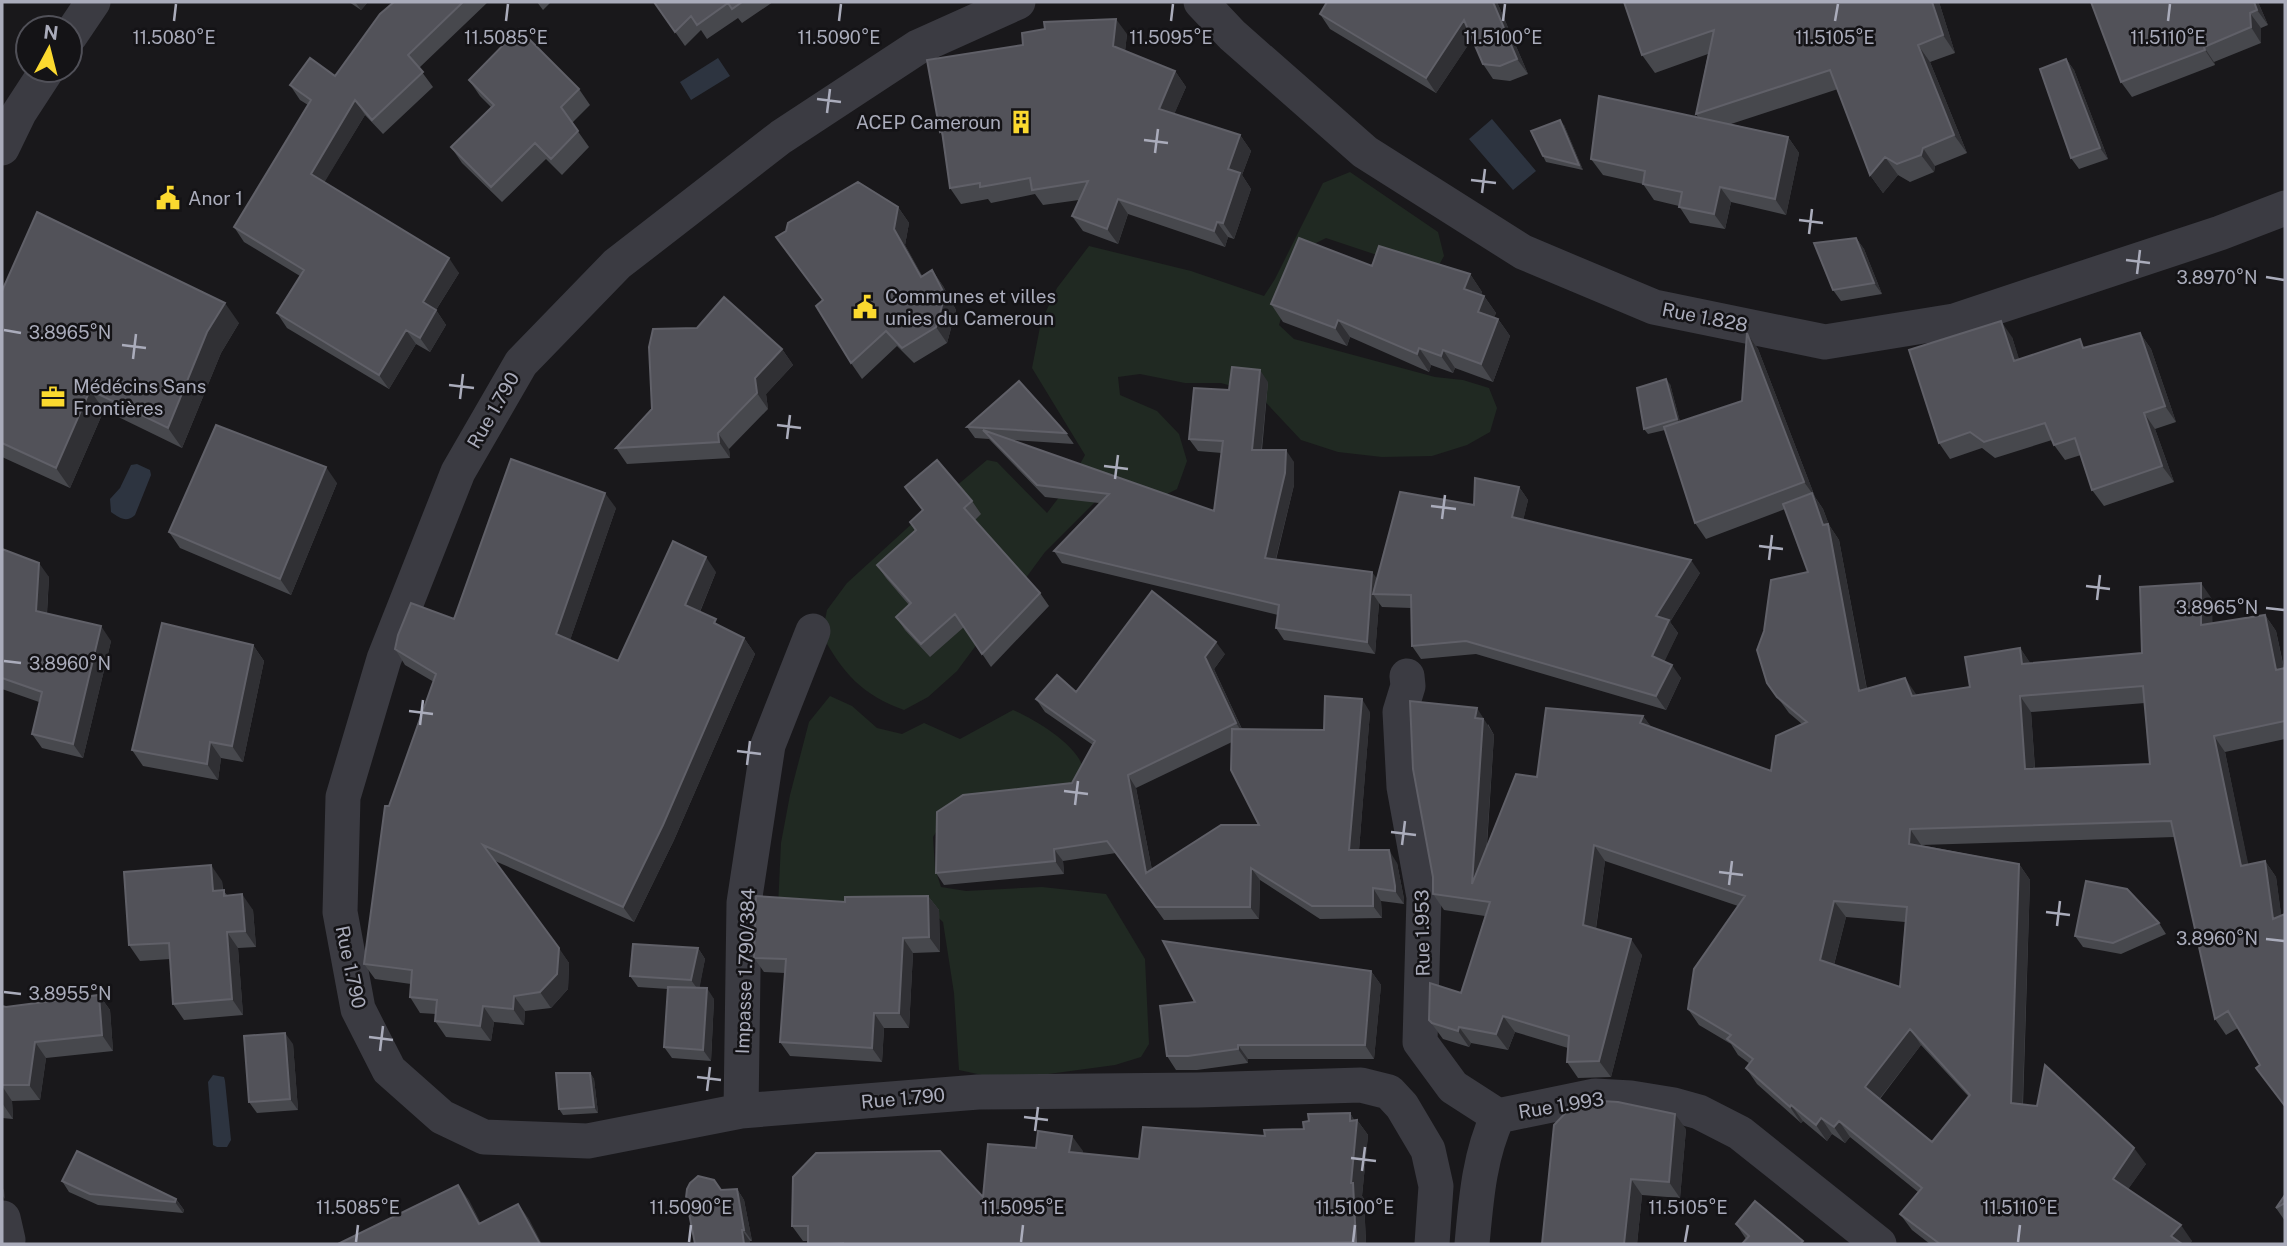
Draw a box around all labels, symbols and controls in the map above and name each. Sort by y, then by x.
north arrow [14,14,84,84]
text: N [42,20,60,44]
text: 11.5080°E [132,27,216,48]
text: 11.5085°E [464,27,548,48]
text: 11.5090°E [798,27,880,48]
text: 11.5095°E [1129,27,1213,48]
text: 11.5100°E [1464,27,1542,48]
text: 11.5105°E [1795,27,1875,48]
text: 11.5110°E [2130,27,2206,48]
building icon: ACEP Cameroun [1007,108,1035,136]
place label: ACEP Cameroun [856,111,1001,133]
public building icon: Anor 1 [154,184,182,212]
place label: Anor 1 [188,187,243,209]
text: 3.8970°N [2176,267,2258,288]
place label: Communes et villes unies du Cameroun [885,285,1056,329]
public building icon: Communes et villes unies du Cameroun [851,293,879,321]
street label: Rue 1.828 [1660,298,1750,336]
text: 3.8965°N [29,322,111,343]
street label: Rue 1.790 [462,368,524,452]
place label: Médécins Sans Frontières [73,375,206,419]
office icon: Médécins Sans Frontières [39,383,67,411]
text: 3.8965°N [2176,597,2258,618]
text: 3.8960°N [29,653,111,674]
street label: Impasse 1.790/384 [731,888,759,1054]
street label: Rue 1.953 [1410,889,1434,977]
street label: Rue 1.790 [331,923,371,1011]
text: 3.8960°N [2176,928,2258,949]
text: 3.8955°N [28,983,112,1004]
street label: Rue 1.790 [860,1083,946,1113]
street label: Rue 1.993 [1517,1087,1605,1123]
text: 11.5085°E [316,1197,400,1218]
text: 11.5090°E [650,1197,732,1218]
text: 11.5095°E [981,1197,1065,1218]
text: 11.5100°E [1316,1197,1394,1218]
text: 11.5105°E [1648,1197,1728,1218]
text: 11.5110°E [1982,1197,2058,1218]

